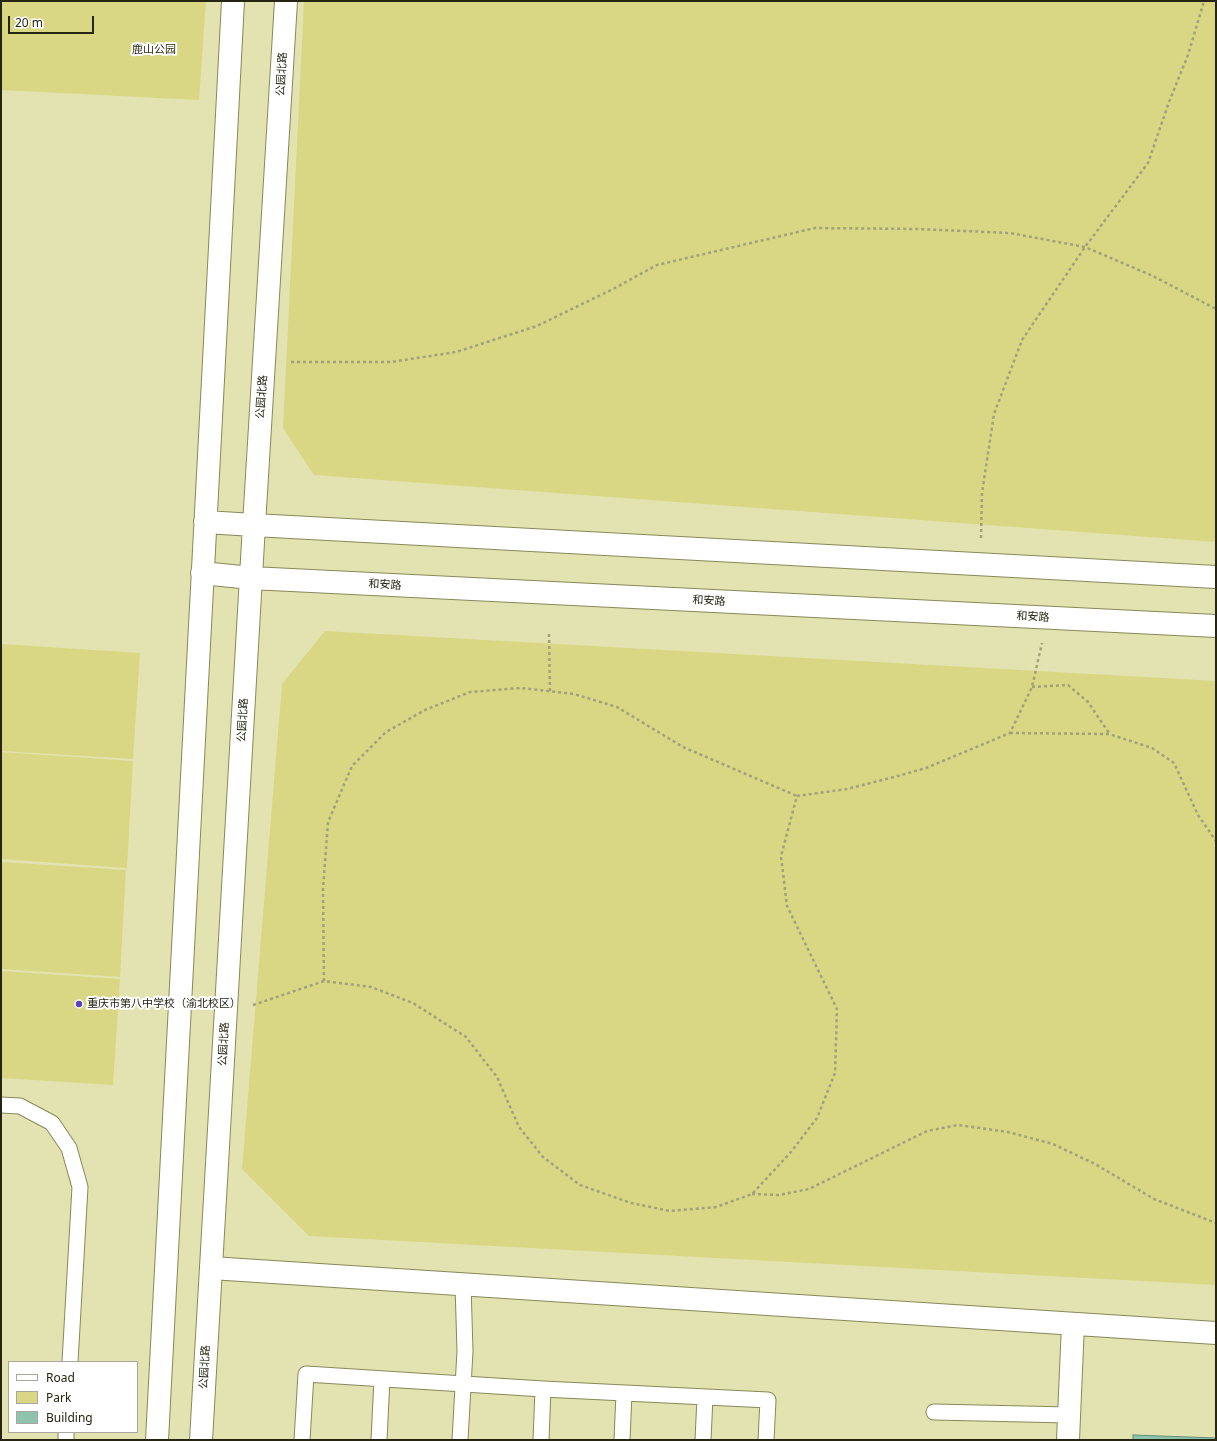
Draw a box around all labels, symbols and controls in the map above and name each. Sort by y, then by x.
scale bar [10,8,96,34]
text: 20 m [15,14,43,31]
park label: 鹿山公园 [132,43,176,57]
street label: 公园北路 [274,52,290,96]
street label: 公园北路 [254,375,270,419]
street label: 和安路 [368,578,402,592]
street label: 和安路 [692,594,726,608]
street label: 和安路 [1016,610,1050,624]
street label: 公园北路 [235,698,251,742]
place label: 重庆市第八中学校（渝北校区） [87,997,241,1011]
marker: 重庆市第八中学校（渝北校区） [74,999,84,1009]
street label: 公园北路 [216,1022,232,1066]
street label: 公园北路 [197,1345,213,1389]
legend [8,1361,138,1433]
text: Road [46,1369,75,1386]
text: Park [46,1389,71,1406]
text: Building [46,1409,93,1426]

